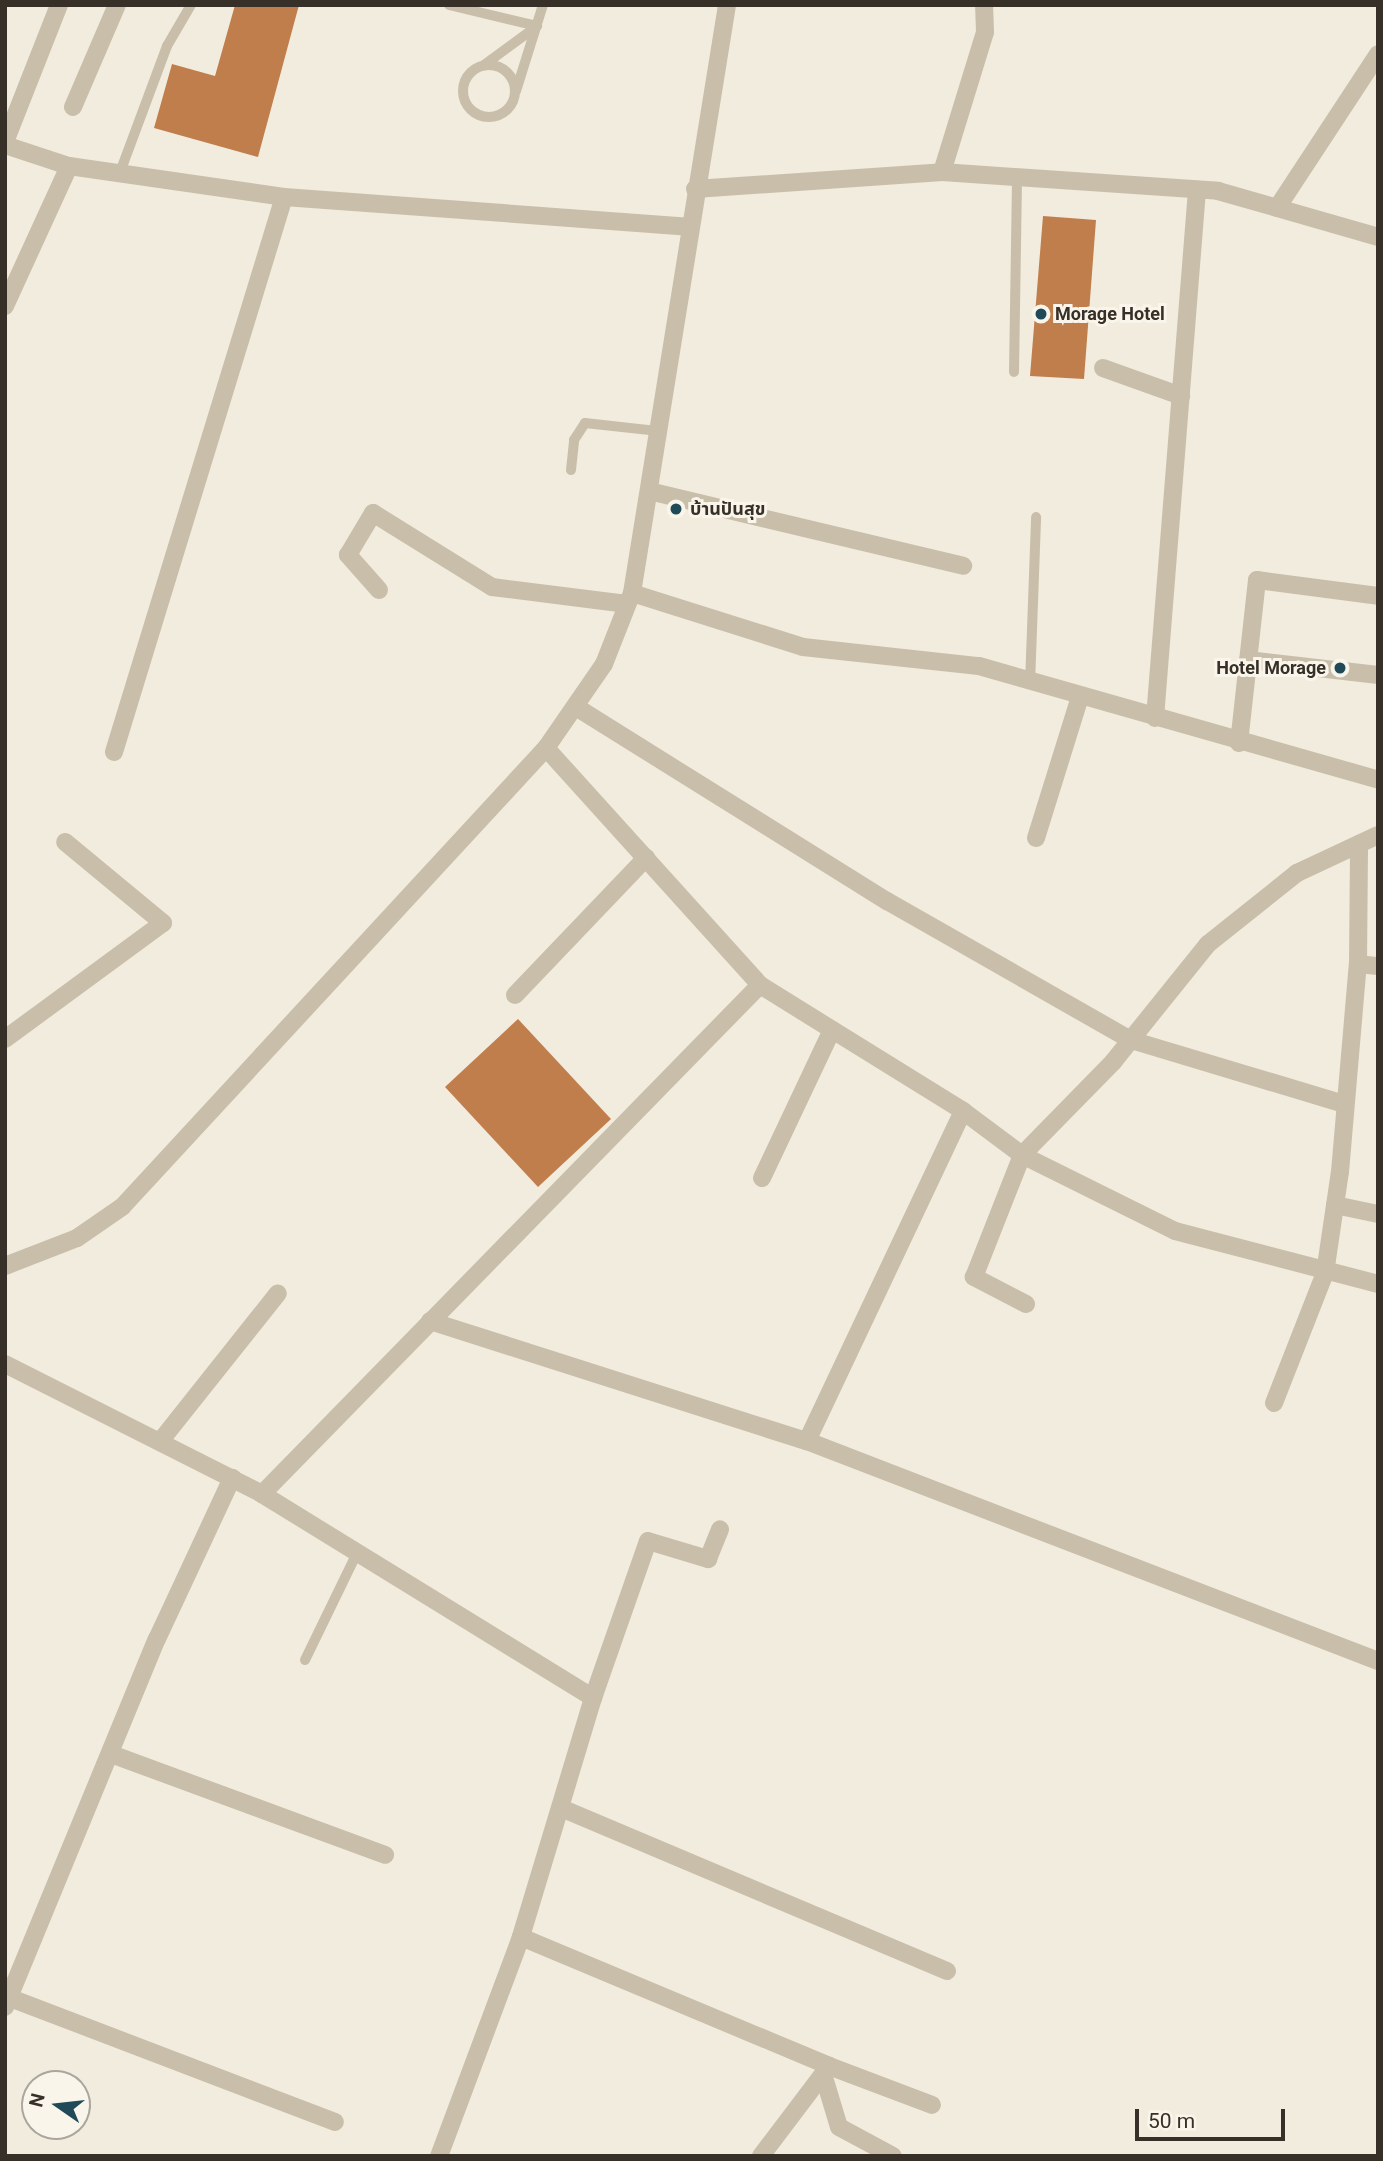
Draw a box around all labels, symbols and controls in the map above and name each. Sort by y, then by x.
place label: Morage Hotel [1055,303,1165,325]
marker: Morage Hotel [1033,306,1049,322]
place label: บ้านปันสุข [690,498,765,520]
marker: บ้านปันสุข [668,501,684,517]
place label: Hotel Morage [1216,657,1326,679]
marker: Hotel Morage [1332,660,1348,676]
north arrow [21,2070,91,2140]
text: N [24,2091,50,2110]
scale bar [1138,2094,1288,2138]
text: 50 m [1148,2109,1195,2133]

